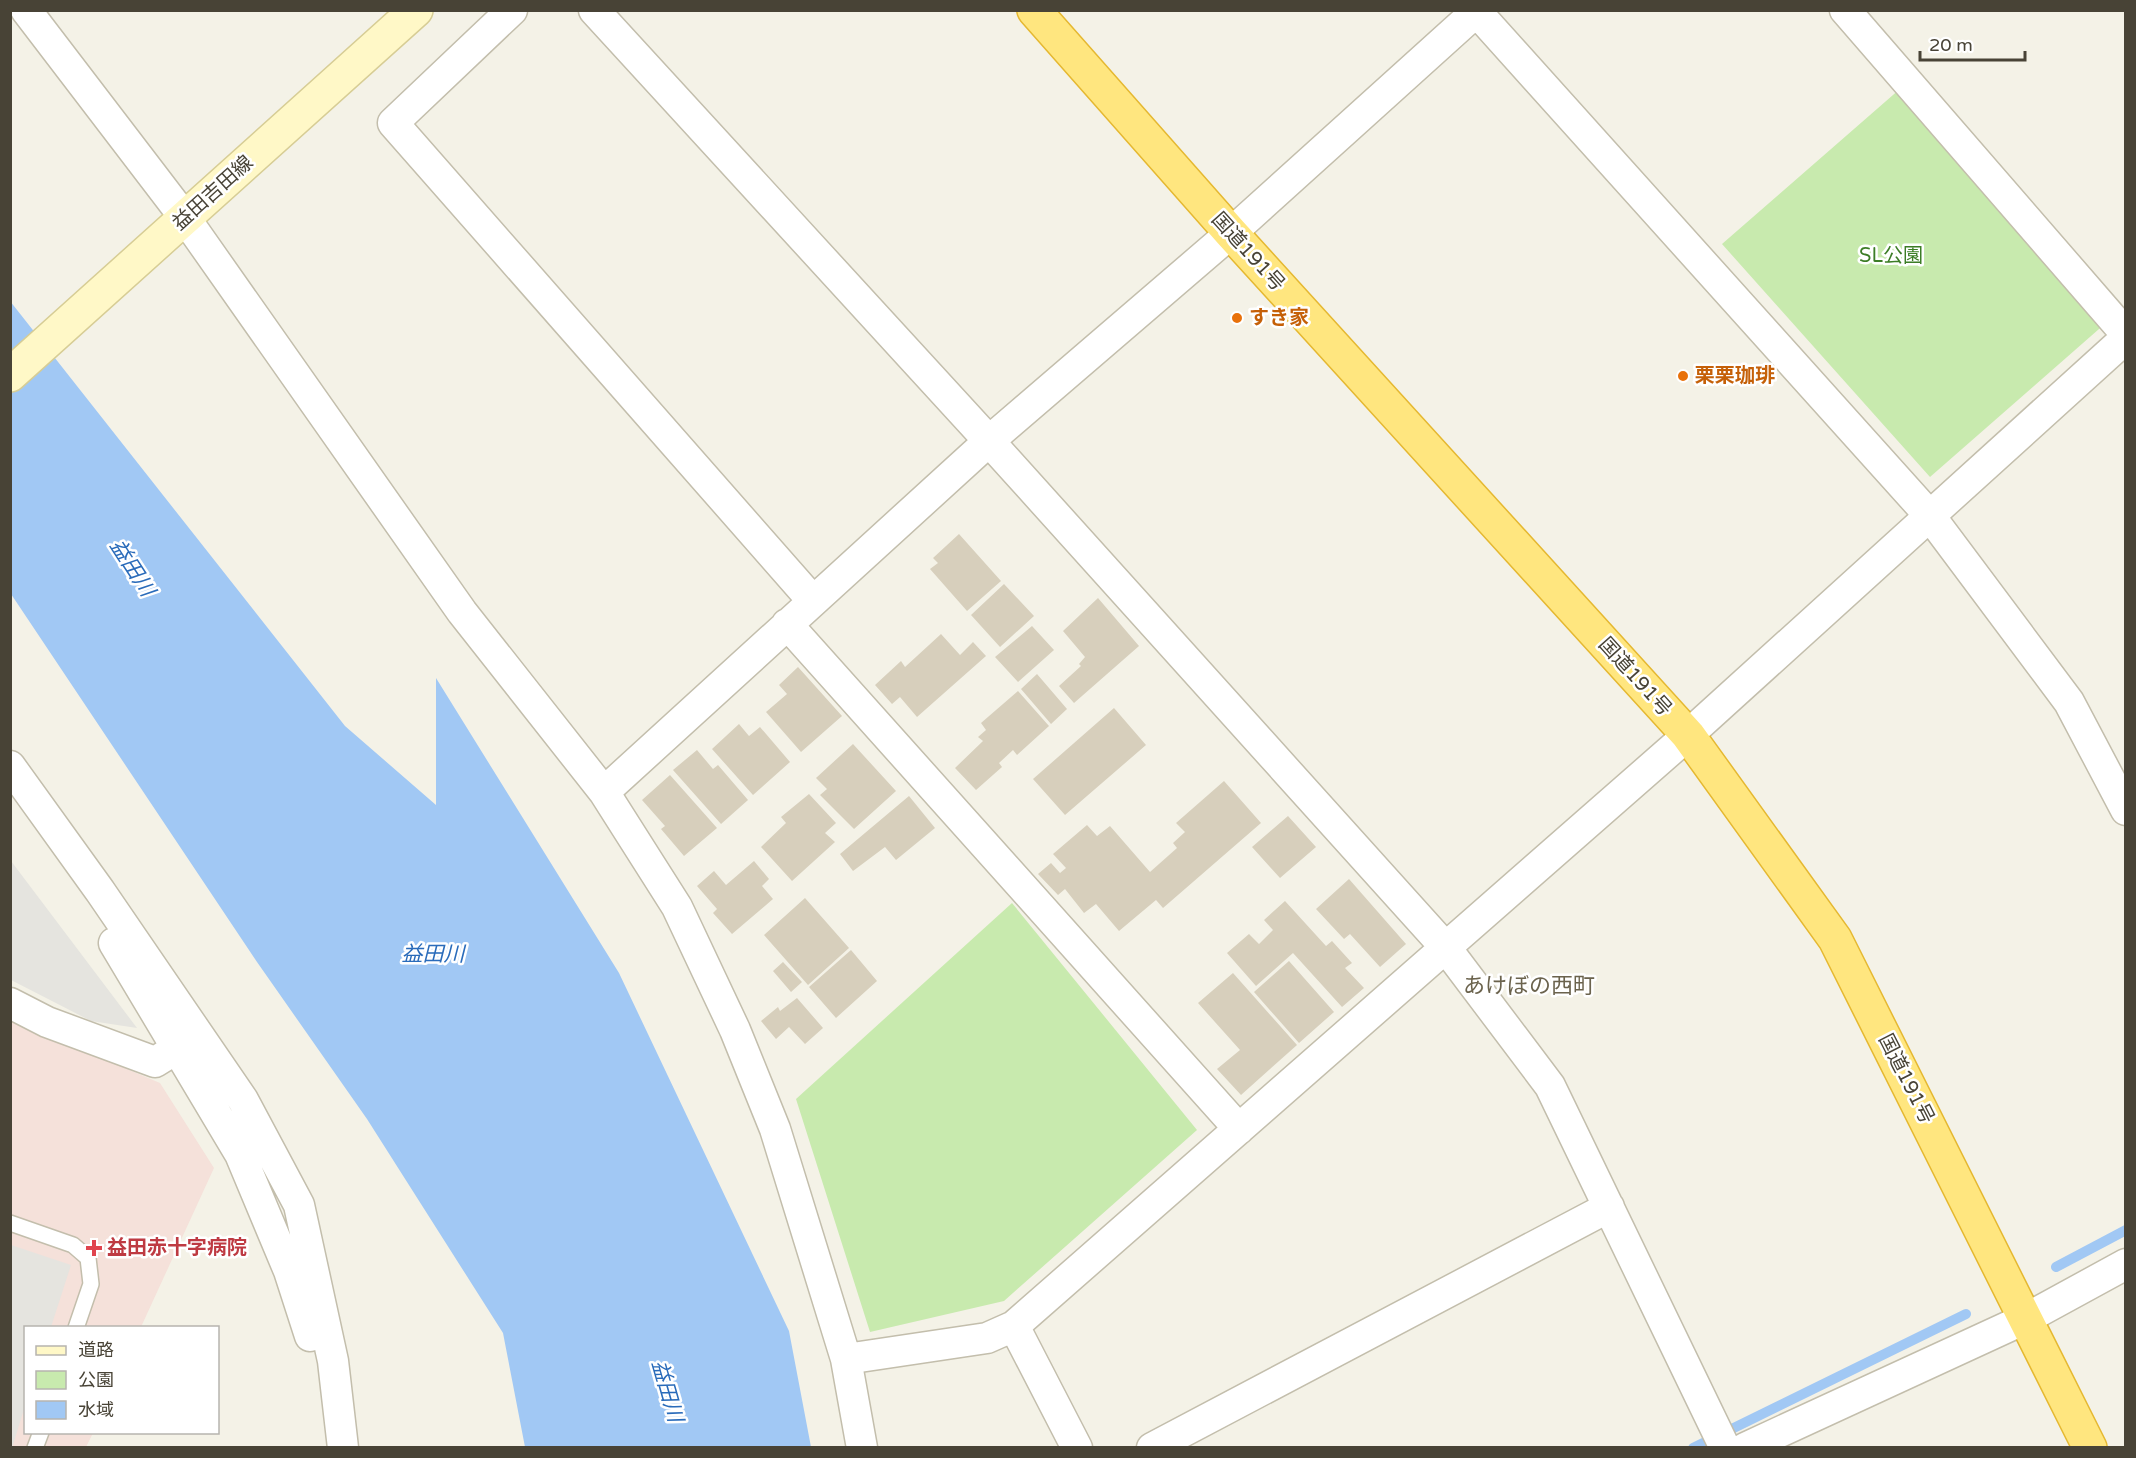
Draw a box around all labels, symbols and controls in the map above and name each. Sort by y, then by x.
scale bar [1920,24,2025,62]
text: 20 m [1929,34,1973,56]
street label: 益田吉田線 [168,151,258,235]
street label: 国道191号 [1206,208,1290,296]
park label: SL公園 [1859,244,1923,268]
place label: すき家 [1249,306,1309,330]
marker: すき家 [1230,311,1244,325]
place label: 栗栗珈琲 [1695,364,1775,388]
marker: 栗栗珈琲 [1676,369,1690,383]
water label: 益田川 [104,535,161,603]
street label: 国道191号 [1593,633,1677,721]
water label: 益田川 [402,942,466,967]
district label: あけぼの西町 [1463,973,1595,999]
street label: 国道191号 [1873,1030,1939,1128]
place label: 益田赤十字病院 [107,1236,247,1260]
marker: 益田赤十字病院 [85,1239,103,1257]
legend [24,1326,219,1434]
text: 道路 [78,1339,114,1361]
water label: 益田川 [646,1357,688,1427]
text: 公園 [78,1369,114,1391]
text: 水域 [78,1399,114,1421]

